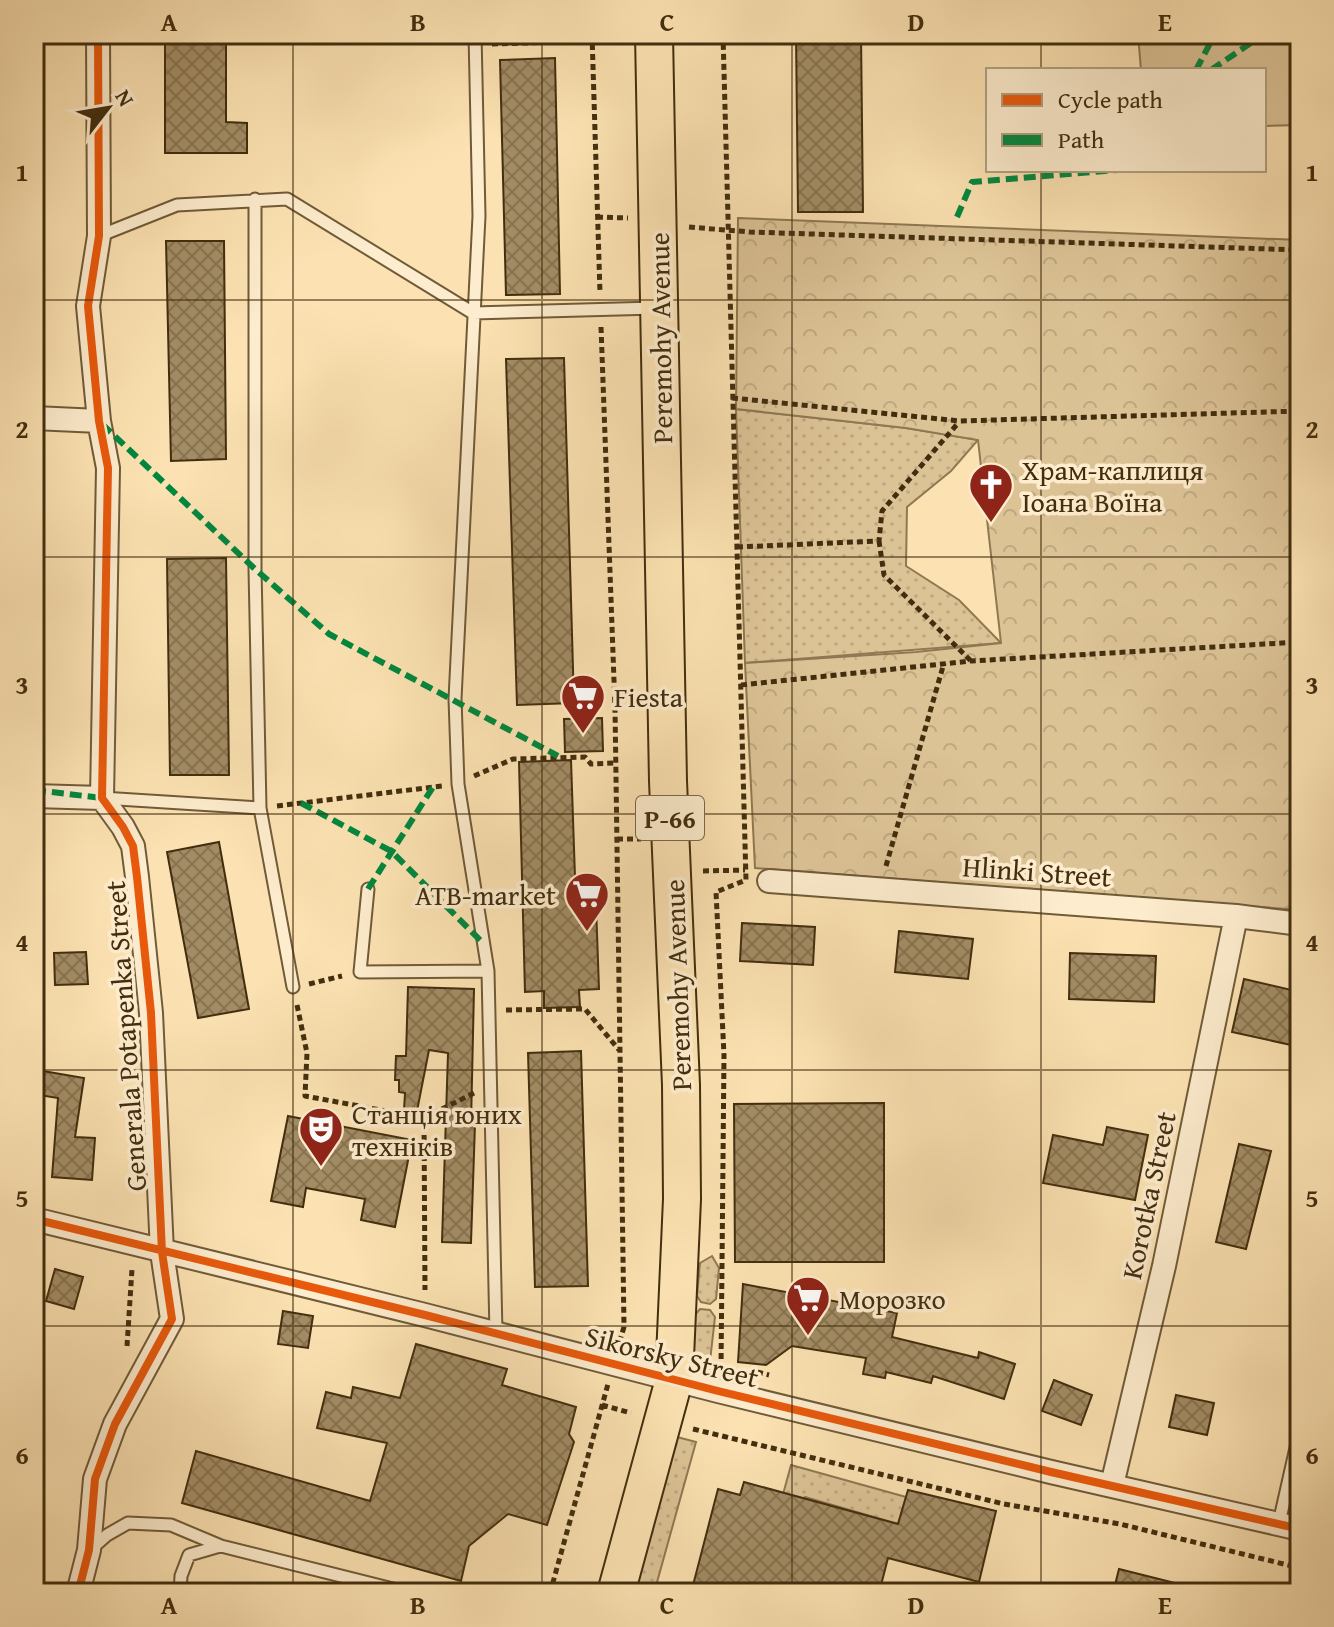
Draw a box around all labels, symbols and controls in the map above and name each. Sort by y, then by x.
text: A [161,2,178,41]
text: B [410,2,426,41]
text: C [660,2,674,41]
text: D [908,2,924,41]
text: E [1158,2,1172,41]
north arrow [68,68,148,148]
legend [986,68,1266,172]
text: Cycle path [1058,82,1163,117]
text: N [108,83,143,112]
text: Path [1058,122,1105,157]
text: 1 [15,152,29,191]
text: 1 [1305,152,1319,191]
street label: Peremohy Avenue [638,232,682,444]
text: 2 [15,409,29,448]
text: 2 [1305,409,1319,448]
place label: Храм-каплиця Іоана Воїна [1022,449,1203,522]
church icon: Храм-каплиця Іоана Воїна [967,461,1015,524]
text: 3 [15,665,29,704]
text: 3 [1305,665,1319,704]
supermarket icon: Fiesta [559,672,607,735]
place label: Fiesta [614,676,684,717]
road number: Р-66 [636,796,704,840]
street label: Hlinki Street [961,845,1113,897]
supermarket icon: ATB-market [563,870,611,933]
place label: ATB-market [415,874,556,915]
street label: Generala Potapenka Street [94,879,156,1193]
street label: Peremohy Avenue [653,879,701,1091]
text: 4 [15,922,29,961]
text: 4 [1305,922,1319,961]
place label: Станція юних техніків [352,1093,523,1166]
theatre icon: Станція юних техніків [297,1105,345,1168]
street label: Korotka Street [1110,1107,1186,1283]
text: 5 [15,1178,29,1217]
text: 5 [1305,1178,1319,1217]
supermarket icon: Морозко [784,1274,832,1337]
place label: Морозко [839,1278,946,1319]
street label: Sikorsky Street [581,1315,763,1397]
text: 6 [15,1435,29,1474]
text: 6 [1305,1435,1319,1474]
text: A [161,1585,178,1624]
text: B [410,1585,426,1624]
text: C [660,1585,674,1624]
text: D [908,1585,924,1624]
text: E [1158,1585,1172,1624]

